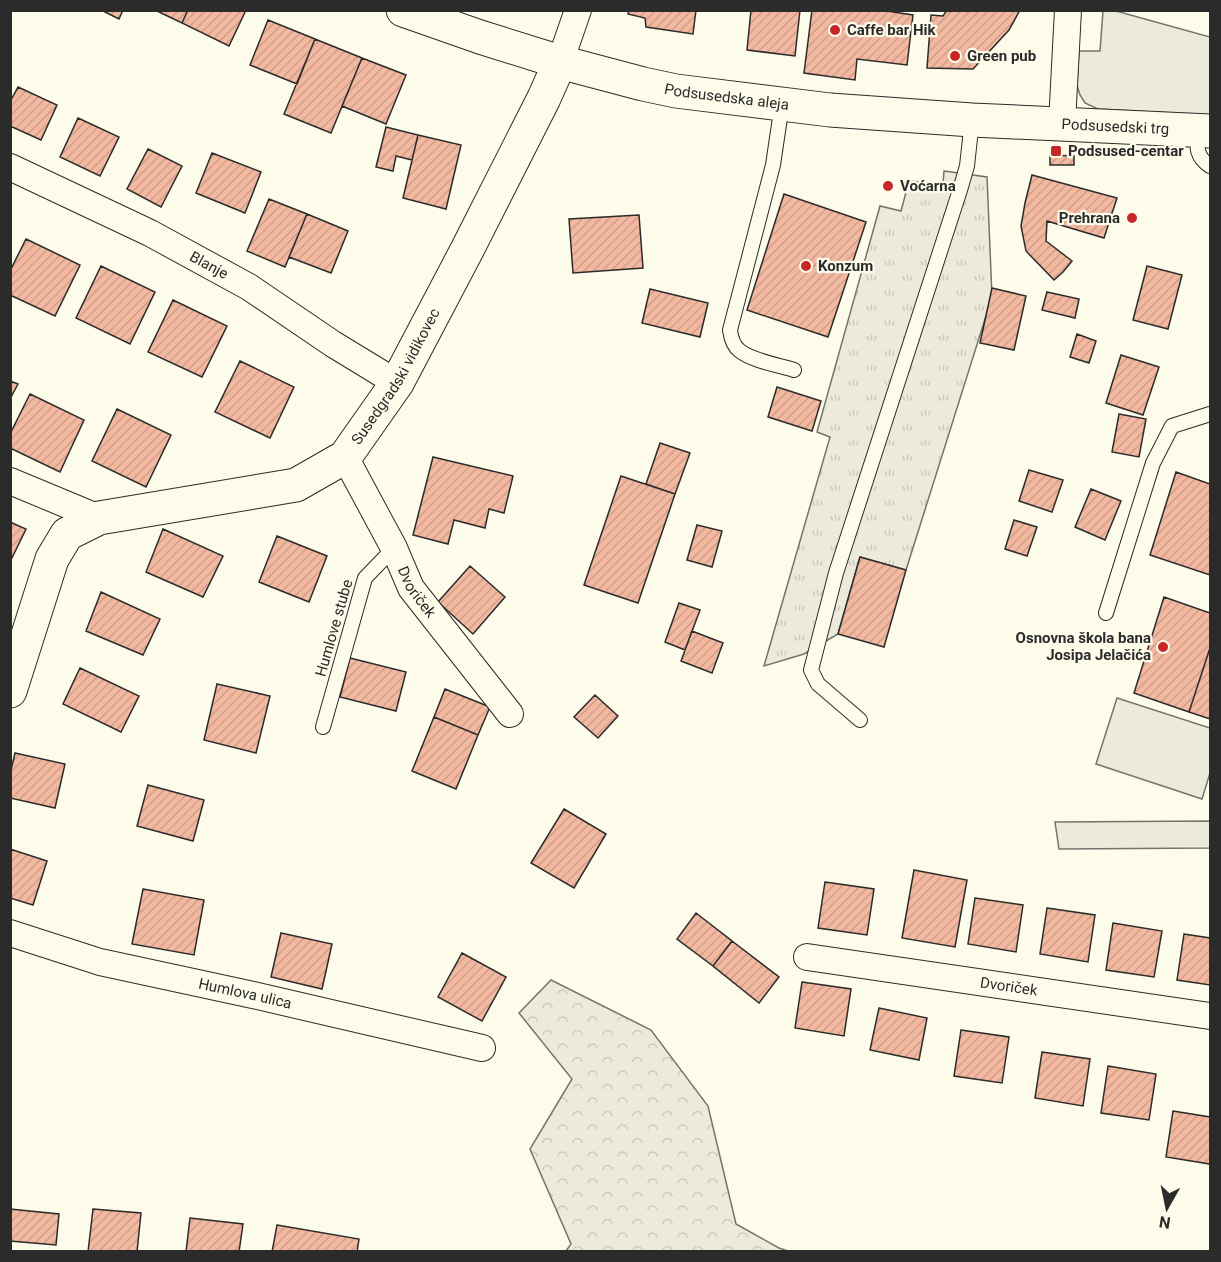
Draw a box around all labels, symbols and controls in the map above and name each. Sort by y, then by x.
place label: Caffe bar Hik [847,21,936,39]
marker: Caffe bar Hik [828,23,842,37]
place label: Green pub [967,47,1036,65]
marker: Green pub [948,49,962,63]
street label: Podsusedska aleja [663,80,790,114]
street label: Podsusedski trg [1061,115,1170,138]
place label: Podsused-centar [1068,142,1184,160]
marker: Podsused-centar [1049,144,1063,158]
place label: Voćarna [900,177,956,195]
marker: Voćarna [881,179,895,193]
place label: Prehrana [1059,209,1120,227]
marker: Prehrana [1125,211,1139,225]
street label: Blanje [187,247,231,283]
place label: Konzum [818,257,873,275]
marker: Konzum [799,259,813,273]
street label: Susedgradski vidikovec [348,305,444,448]
street label: Dvoriček [394,564,440,621]
street label: Humlove stube [312,577,356,679]
place label: Osnovna škola bana Josipa Jelačića [1016,629,1151,664]
marker: Osnovna škola bana Josipa Jelačića [1156,640,1170,654]
street label: Dvoriček [979,973,1039,1000]
street label: Humlova ulica [197,974,293,1013]
north arrow [1137,1178,1197,1238]
text: N [1158,1212,1172,1233]

